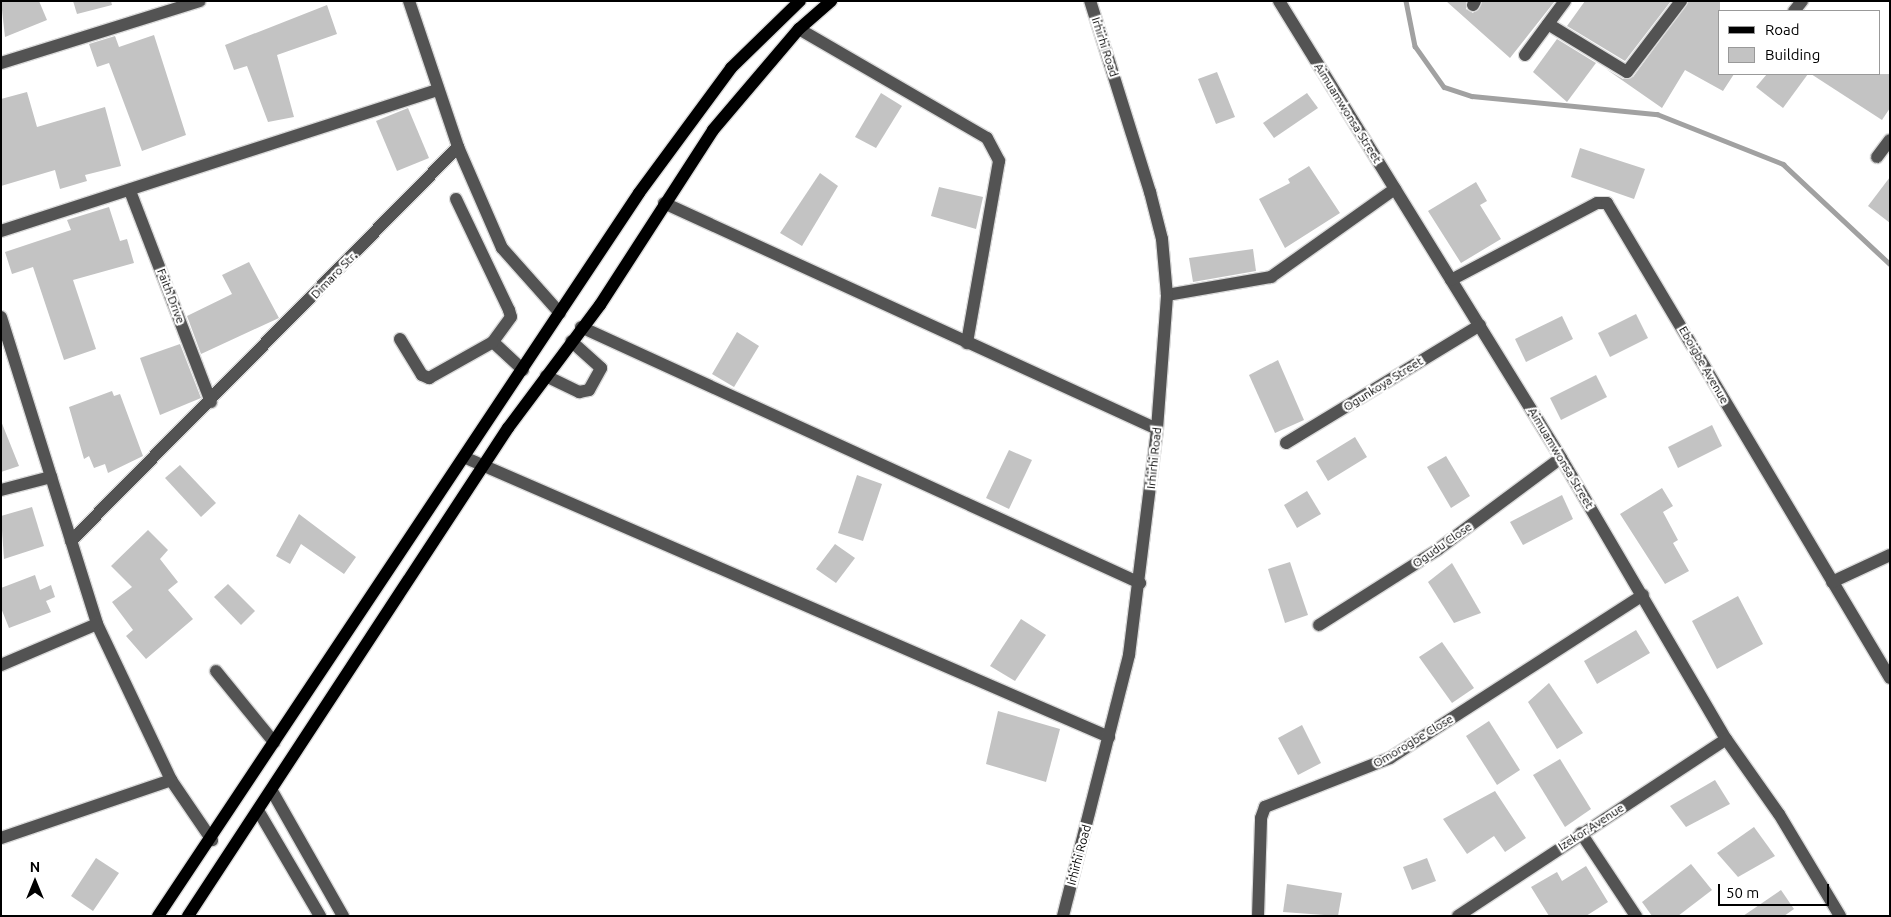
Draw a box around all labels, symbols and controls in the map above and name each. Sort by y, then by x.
legend [1718,10,1881,75]
street label: Irhirhi Road [1089,15,1121,79]
text: Road [1765,21,1800,38]
text: Building [1765,46,1820,63]
street label: Aimuamwonsa Street [1311,60,1385,166]
street label: Dimaro Str. [308,248,360,302]
street label: Faith Drive [154,267,188,325]
street label: Eboigbe Avenue [1676,324,1732,406]
street label: Ogunkoya Street [1341,354,1425,414]
street label: Aimuamwonsa Street [1525,405,1597,511]
street label: Irhirhi Road [1144,426,1164,490]
street label: Ogudu Close [1410,519,1474,571]
street label: Omorogbe Close [1370,711,1456,771]
street label: Izekor Avenue [1555,800,1627,854]
street label: Irhirhi Road [1064,823,1094,887]
north arrow [10,857,60,907]
text: N [30,859,40,875]
scale bar [1721,874,1832,906]
text: 50 m [1726,884,1759,901]

